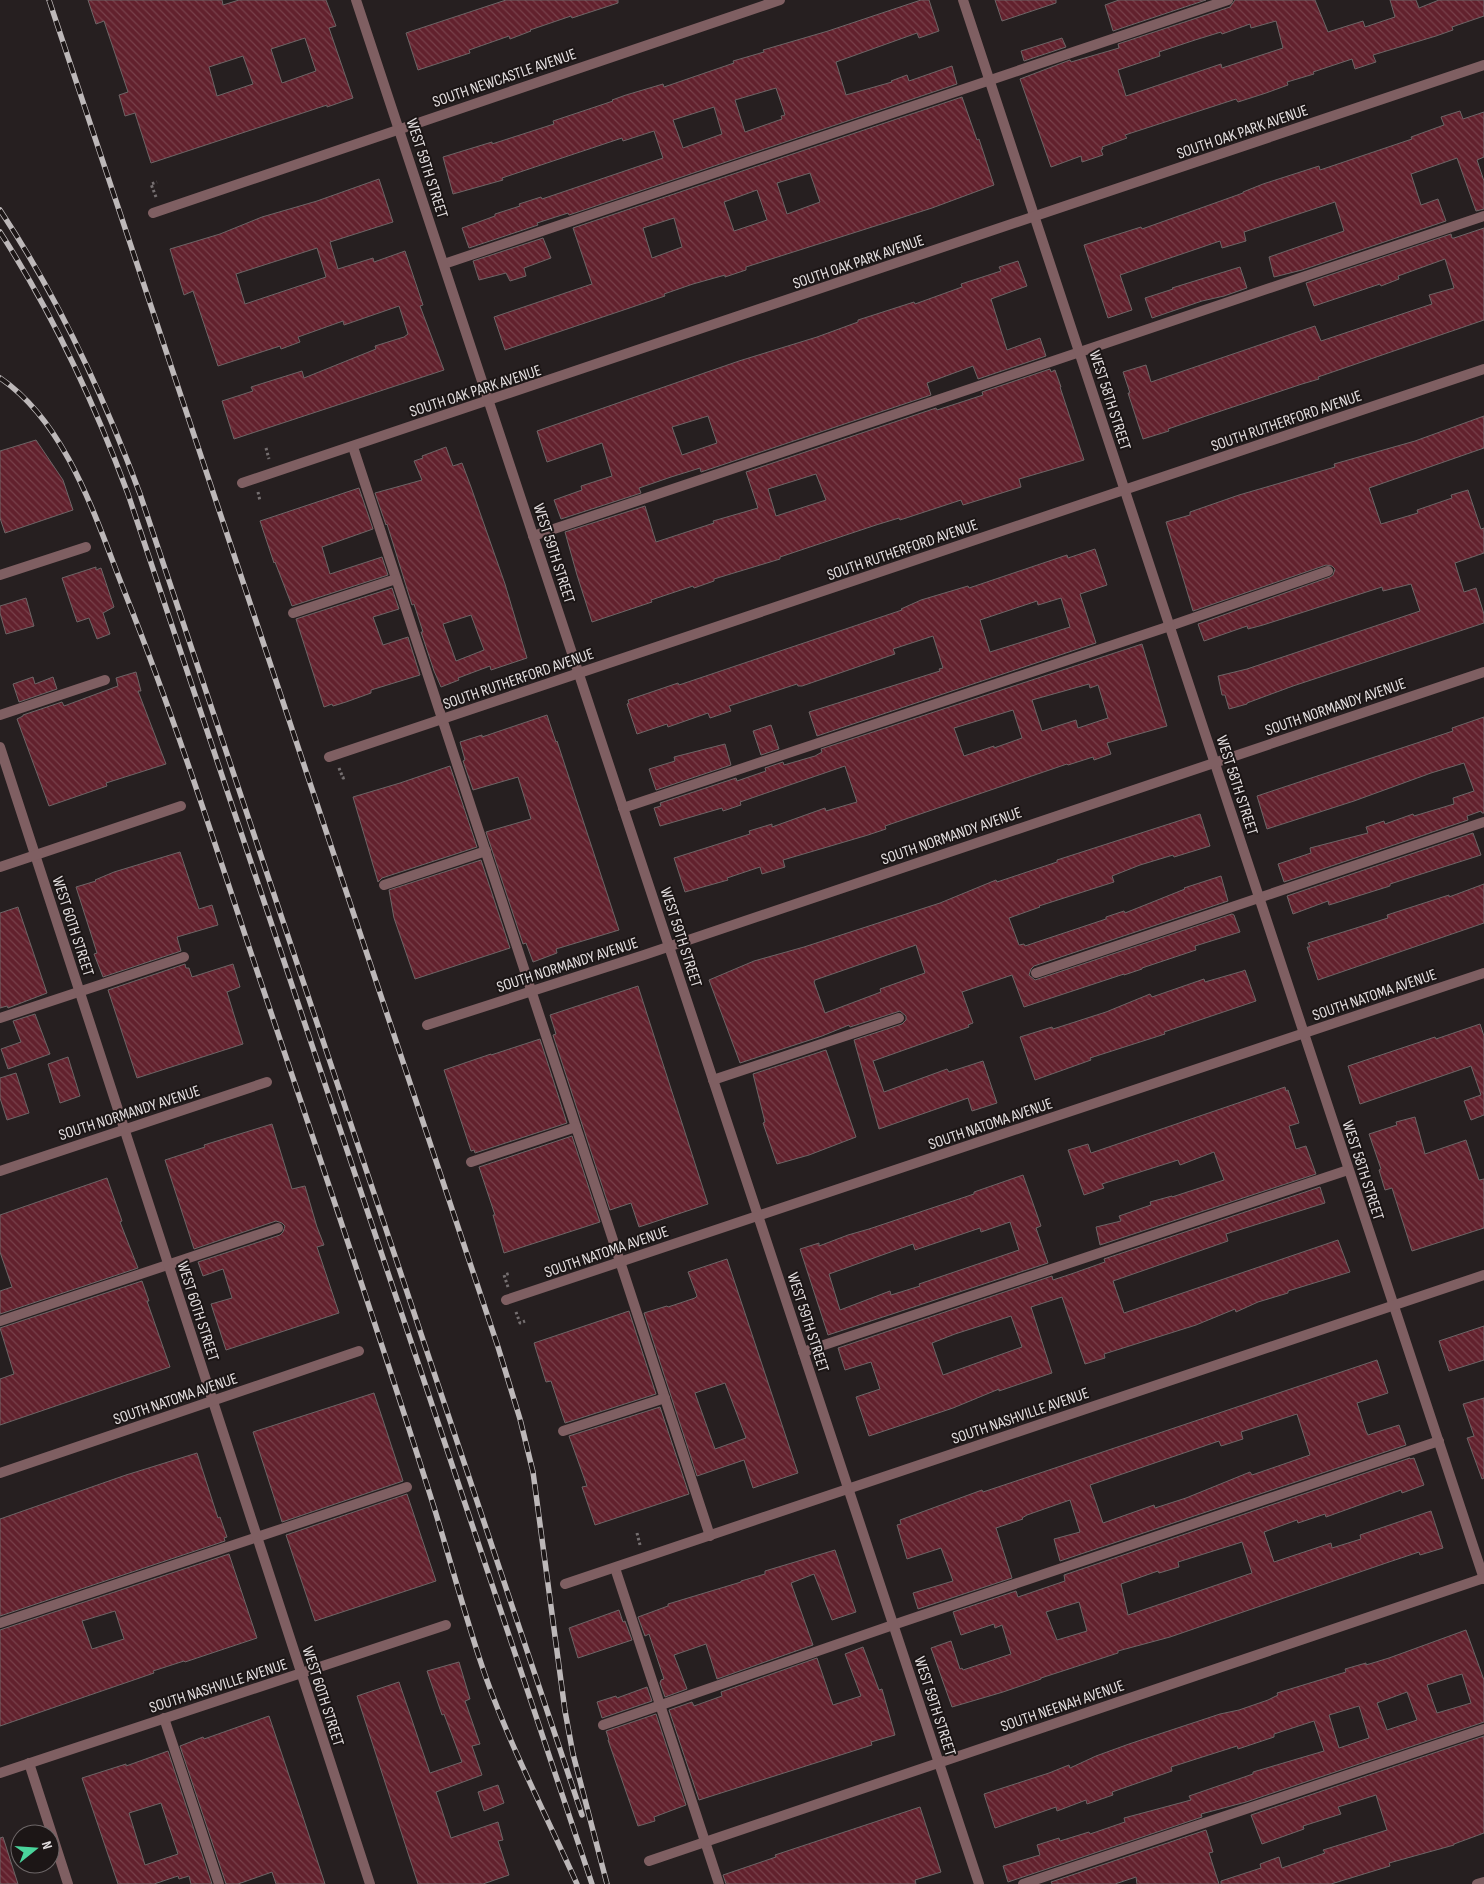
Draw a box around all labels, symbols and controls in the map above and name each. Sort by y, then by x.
street label: SOUTH NEWCASTLE AVENUE [430,45,579,112]
street label: SOUTH OAK PARK AVENUE [1174,101,1311,164]
street label: WEST 59TH STREET [402,116,452,221]
street label: SOUTH OAK PARK AVENUE [790,231,927,294]
street label: WEST 58TH STREET [1085,348,1135,453]
street label: SOUTH OAK PARK AVENUE [407,361,544,422]
street label: SOUTH RUTHERFORD AVENUE [1209,387,1364,456]
street label: WEST 59TH STREET [529,501,579,606]
street label: SOUTH RUTHERFORD AVENUE [825,516,980,585]
street label: SOUTH RUTHERFORD AVENUE [441,645,596,714]
street label: SOUTH NORMANDY AVENUE [1263,674,1408,740]
street label: WEST 58TH STREET [1212,733,1262,838]
street label: SOUTH NORMANDY AVENUE [879,803,1024,869]
street label: WEST 60TH STREET [47,874,98,979]
street label: WEST 59TH STREET [656,885,706,990]
street label: SOUTH NORMANDY AVENUE [494,934,640,997]
street label: SOUTH NATOMA AVENUE [1310,965,1439,1026]
street label: SOUTH NORMANDY AVENUE [56,1082,202,1145]
street label: SOUTH NATOMA AVENUE [926,1094,1055,1155]
street label: WEST 58TH STREET [1338,1118,1388,1223]
street label: SOUTH NATOMA AVENUE [542,1222,671,1283]
street label: WEST 60TH STREET [172,1259,223,1364]
street label: WEST 59TH STREET [783,1270,833,1375]
street label: SOUTH NATOMA AVENUE [111,1369,240,1430]
street label: SOUTH NASHVILLE AVENUE [949,1384,1092,1449]
street label: WEST 60TH STREET [297,1644,348,1749]
street label: WEST 59TH STREET [910,1654,960,1759]
street label: SOUTH NASHVILLE AVENUE [147,1655,290,1718]
street label: SOUTH NEENAH AVENUE [998,1676,1127,1737]
north arrow [10,1824,60,1874]
text: N [38,1839,56,1851]

